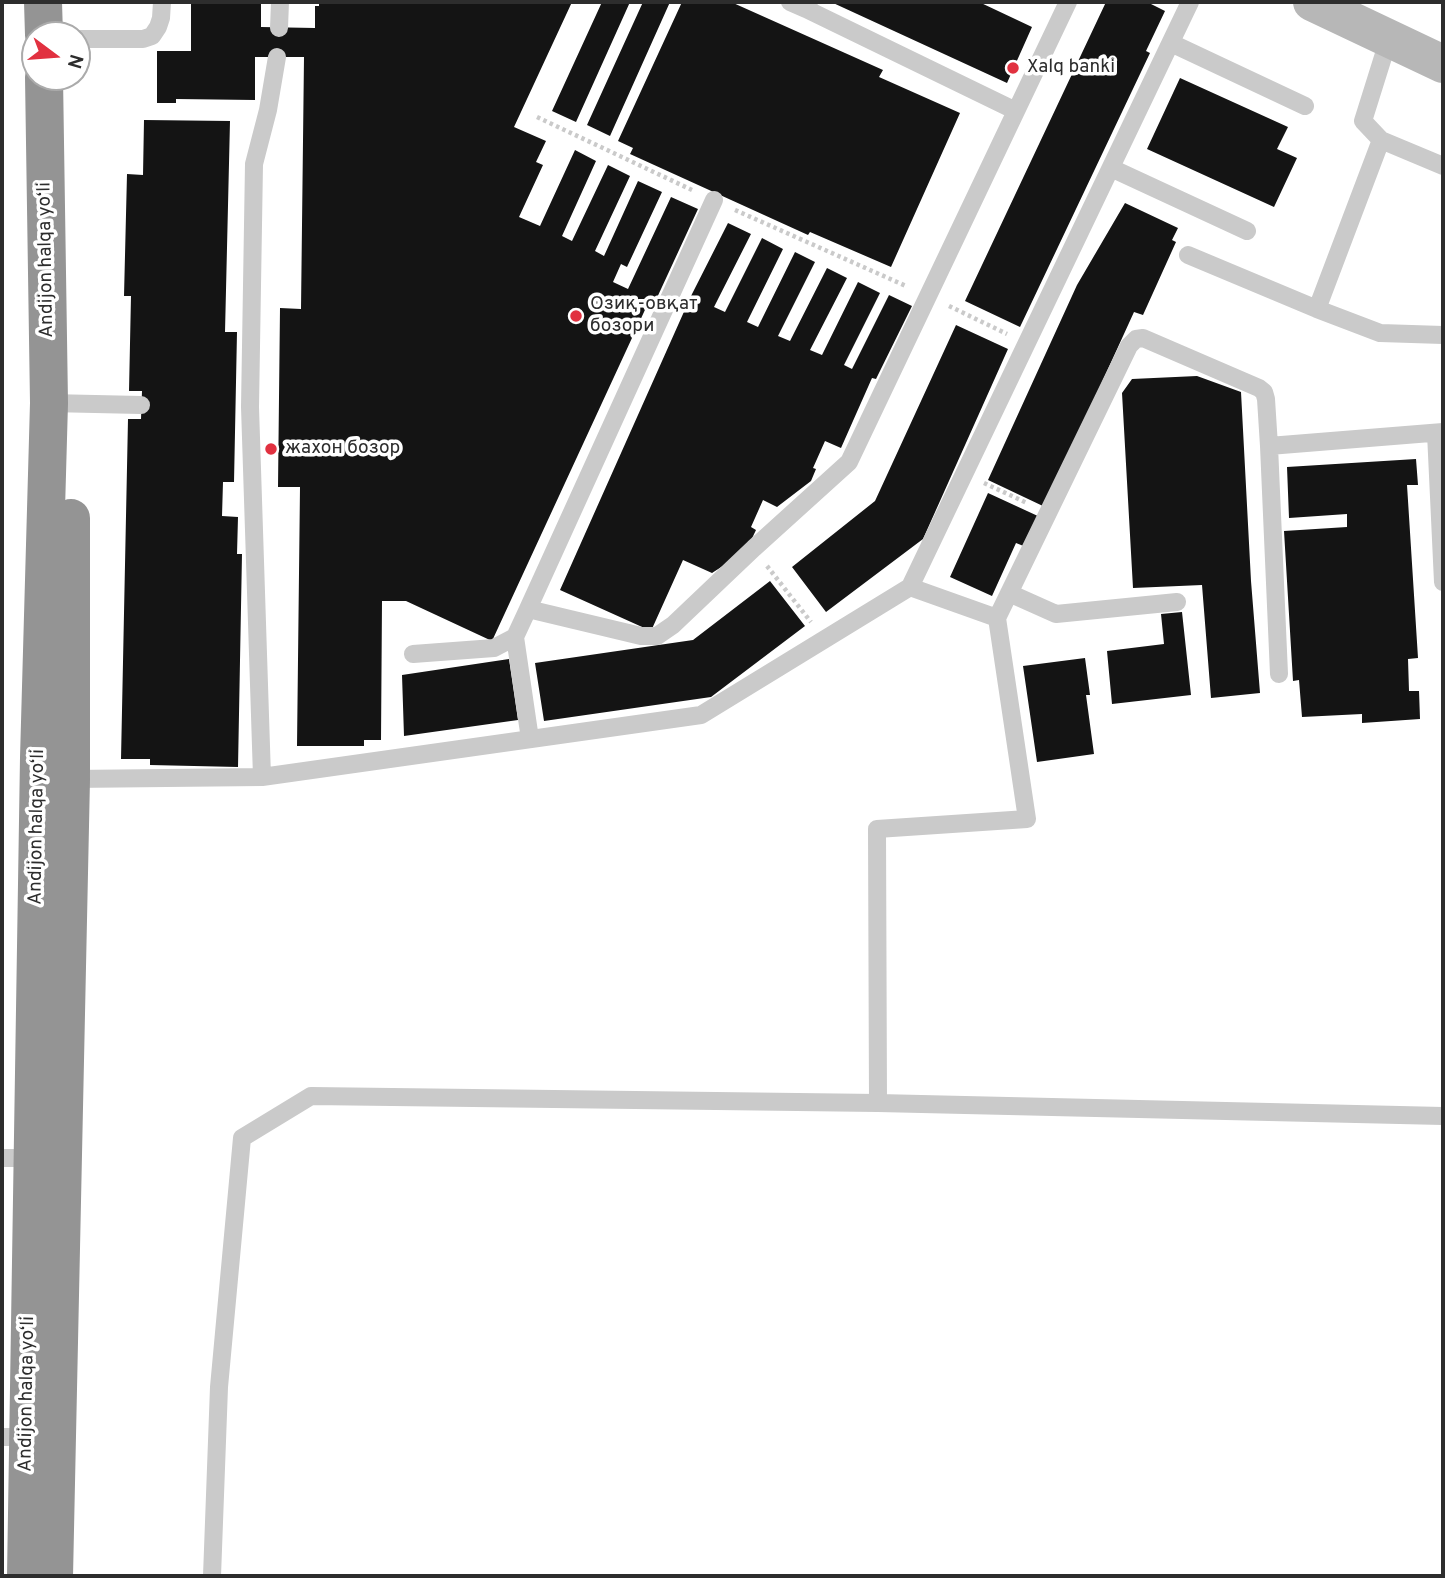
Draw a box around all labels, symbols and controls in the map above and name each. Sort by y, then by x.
north arrow [21,21,91,91]
text: N [61,51,88,71]
place label: Xalq banki [1027,57,1115,79]
marker: Xalq banki [1005,60,1021,76]
street label: Andijon halqa yo‘li [34,182,60,338]
place label: Озиқ-овқат бозори [590,294,698,338]
marker: Озиқ-овқат бозори [568,308,584,324]
place label: жахон бозор [285,438,400,460]
marker: жахон бозор [263,441,279,457]
street label: Andijon halqa yo‘li [25,749,51,905]
street label: Andijon halqa yo‘li [15,1316,41,1472]

